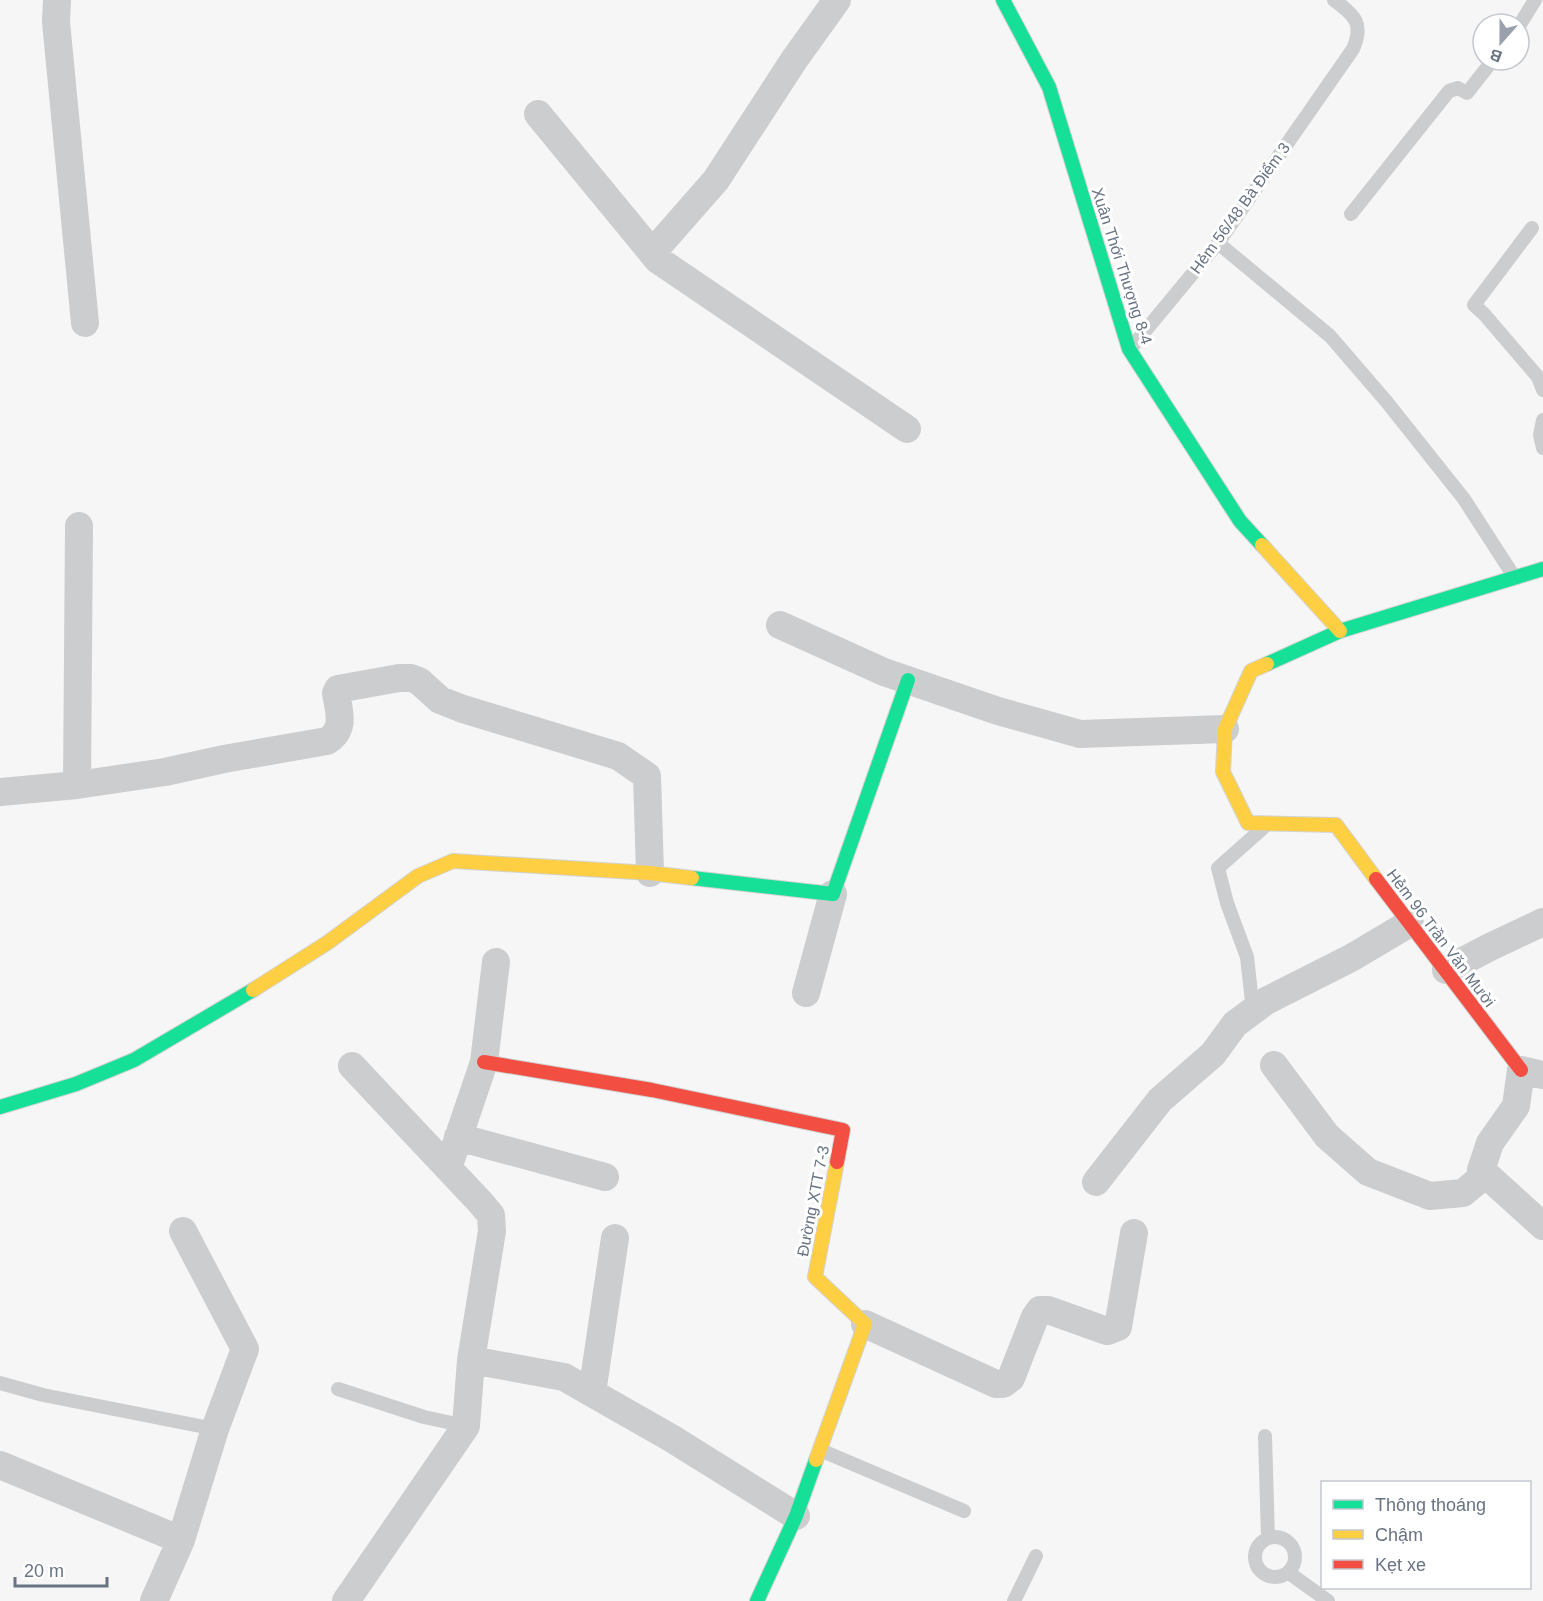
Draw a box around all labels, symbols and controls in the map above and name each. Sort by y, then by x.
north arrow [1471,12,1531,72]
text: B [1487,46,1504,66]
street label: Hẻm 56/48 Bà Điểm 3 [1187,139,1293,277]
street label: Xuân Thới Thượng 8-4 [1089,186,1155,347]
street label: Hẻm 96 Trần Văn Mười [1384,866,1498,1010]
street label: Đường XTT 7-3 [794,1144,832,1258]
legend [1321,1481,1531,1589]
text: Thông thoáng [1375,1495,1486,1515]
text: Chậm [1375,1525,1423,1545]
scale bar [15,1550,106,1588]
text: Kẹt xe [1375,1555,1426,1575]
text: 20 m [24,1561,64,1581]

